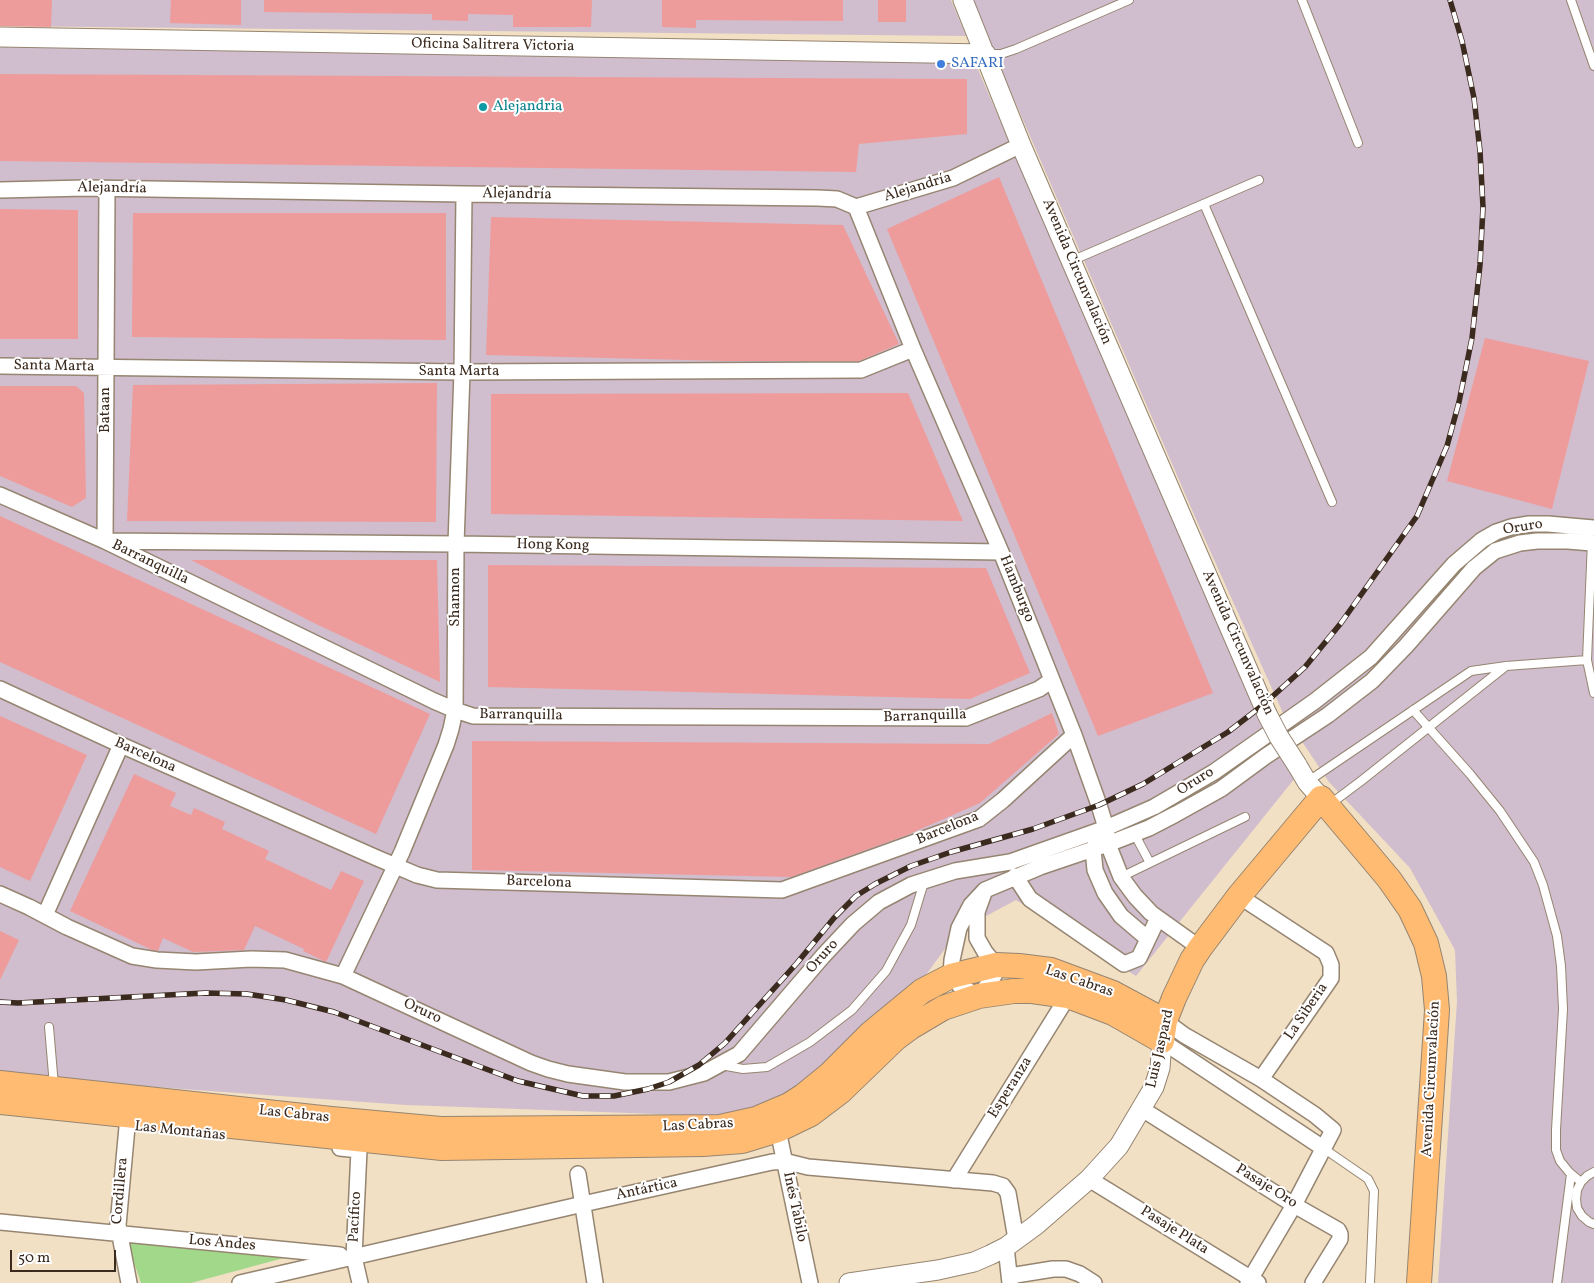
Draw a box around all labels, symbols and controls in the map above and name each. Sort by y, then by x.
street label: Oficina Salitrera Victoria [411,36,575,56]
place label: SAFARI [951,55,1003,73]
marker: SAFARI [935,58,947,70]
place label: Alejandria [493,98,563,116]
marker: Alejandria [477,101,489,113]
street label: Alejandría [882,169,954,207]
street label: Alejandría [77,179,147,199]
street label: Alejandría [482,185,552,205]
street label: Avenida Circunvalación [1037,196,1115,348]
street label: Santa Marta [13,357,95,377]
street label: Santa Marta [419,363,499,381]
street label: Bataan [97,387,115,433]
street label: Oruro [1502,516,1544,540]
street label: Hong Kong [516,536,590,556]
street label: Barranquilla [109,537,191,589]
street label: Hamburgo [994,553,1038,625]
street label: Shannon [447,567,465,627]
street label: Avenida Circunvalación [1197,568,1277,718]
street label: Barranquilla [479,706,563,726]
street label: Barranquilla [883,707,967,727]
street label: Barcelona [111,734,179,778]
street label: Oruro [1174,764,1218,800]
street label: Barcelona [914,808,982,850]
street label: Barcelona [506,873,572,893]
street label: Oruro [803,936,843,978]
street label: Las Cabras [1043,962,1115,1002]
street label: La Siberia [1281,980,1333,1044]
street label: Oruro [400,995,444,1029]
street label: Avenida Circunvalación [1419,1000,1445,1158]
street label: Luis Jaspard [1143,1008,1179,1090]
street label: Esperanza [985,1054,1037,1122]
street label: Las Cabras [258,1102,330,1128]
street label: Las Cabras [662,1115,734,1137]
street label: Las Montañas [134,1118,226,1146]
street label: Cordillera [109,1157,133,1225]
street label: Pasaje Oro [1232,1161,1300,1213]
street label: Inés Tabilo [778,1170,810,1244]
street label: Antártica [615,1175,679,1205]
street label: Pacífico [346,1191,366,1243]
street label: Pasaje Plata [1136,1203,1212,1259]
street label: Los Andes [188,1232,256,1256]
scale bar [12,1240,119,1272]
text: 50 m [18,1248,50,1269]

